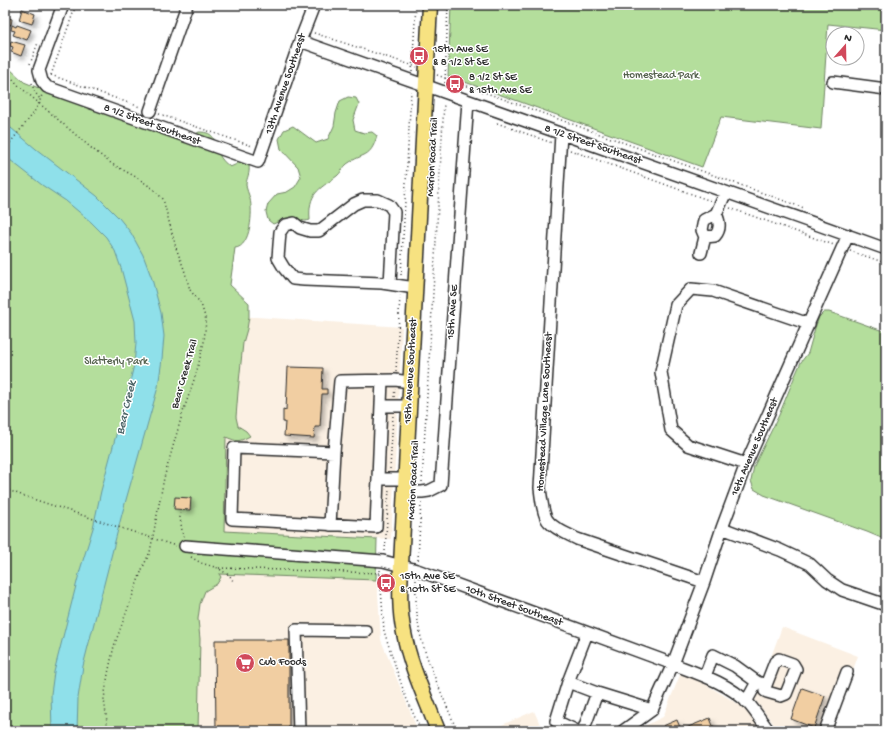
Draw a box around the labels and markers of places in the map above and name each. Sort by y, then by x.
place label: 15th Ave SE & 8 1/2 St SE [432,44,490,69]
bus stop icon: 15th Ave SE & 8 1/2 St SE [408,45,430,67]
place label: 8 1/2 St SE & 15th Ave SE [469,72,533,97]
bus stop icon: 8 1/2 St SE & 15th Ave SE [444,73,466,95]
place label: 15th Ave SE & 10th St SE [399,571,457,596]
bus stop icon: 15th Ave SE & 10th St SE [375,572,397,594]
supermarket icon: Cub Foods [234,652,256,674]
place label: Cub Foods [259,657,307,669]

